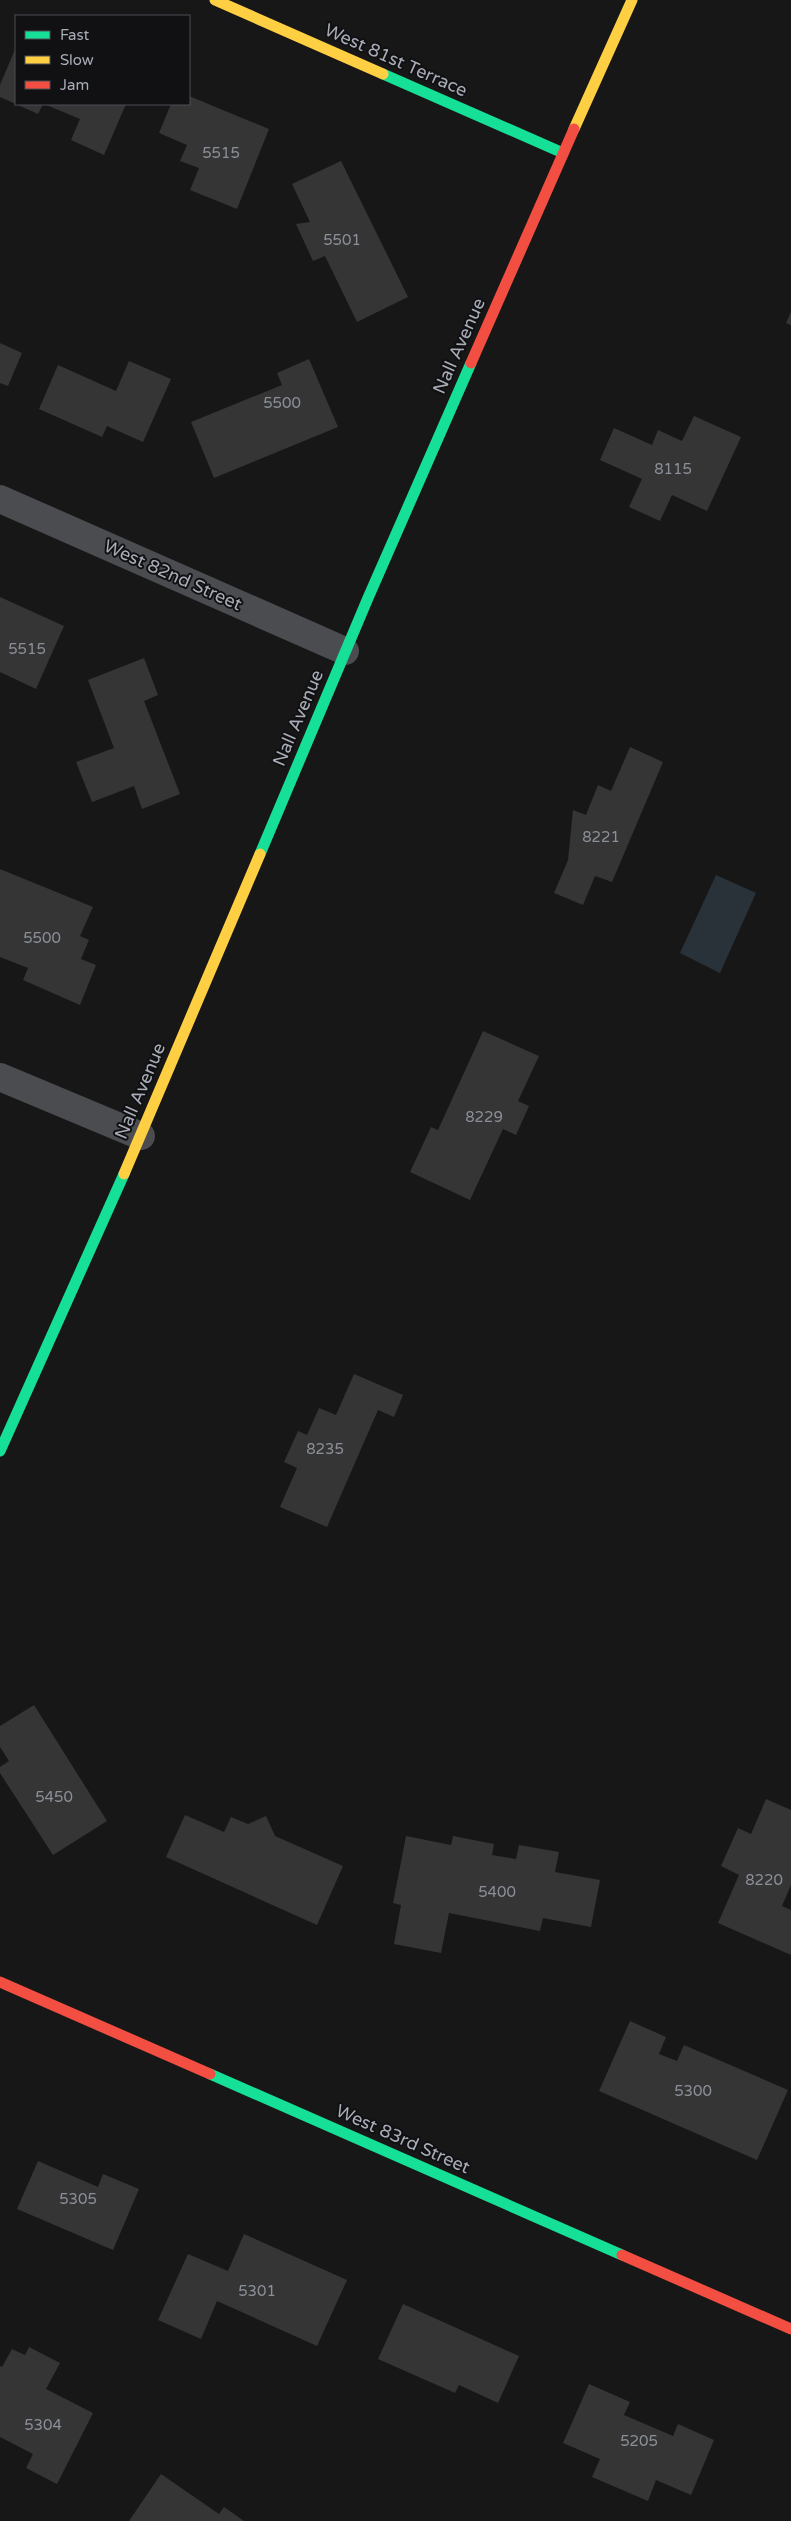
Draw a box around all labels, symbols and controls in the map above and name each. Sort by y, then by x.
legend [15,15,190,105]
street label: West 81st Terrace [321,19,471,101]
text: Fast [60,26,90,44]
text: Slow [60,51,94,69]
text: Jam [60,76,89,94]
house number: 5515 [202,144,240,162]
house number: 5501 [323,231,361,249]
street label: Nall Avenue [428,295,490,397]
house number: 5500 [263,394,301,412]
house number: 8115 [654,460,692,478]
street label: West 82nd Street [101,535,246,615]
house number: 5515 [8,640,46,658]
street label: Nall Avenue [268,666,328,770]
house number: 8221 [582,828,620,846]
house number: 5500 [23,929,61,947]
street label: Nall Avenue [110,1039,170,1143]
house number: 8229 [465,1108,503,1126]
house number: 8235 [306,1440,344,1458]
house number: 5450 [35,1788,73,1806]
house number: 8220 [745,1871,783,1889]
house number: 5400 [478,1883,516,1901]
house number: 5300 [674,2082,712,2100]
street label: West 83rd Street [333,2100,474,2178]
house number: 5305 [59,2190,97,2208]
house number: 5301 [238,2282,276,2300]
house number: 5304 [24,2416,62,2434]
house number: 5205 [620,2432,658,2450]

